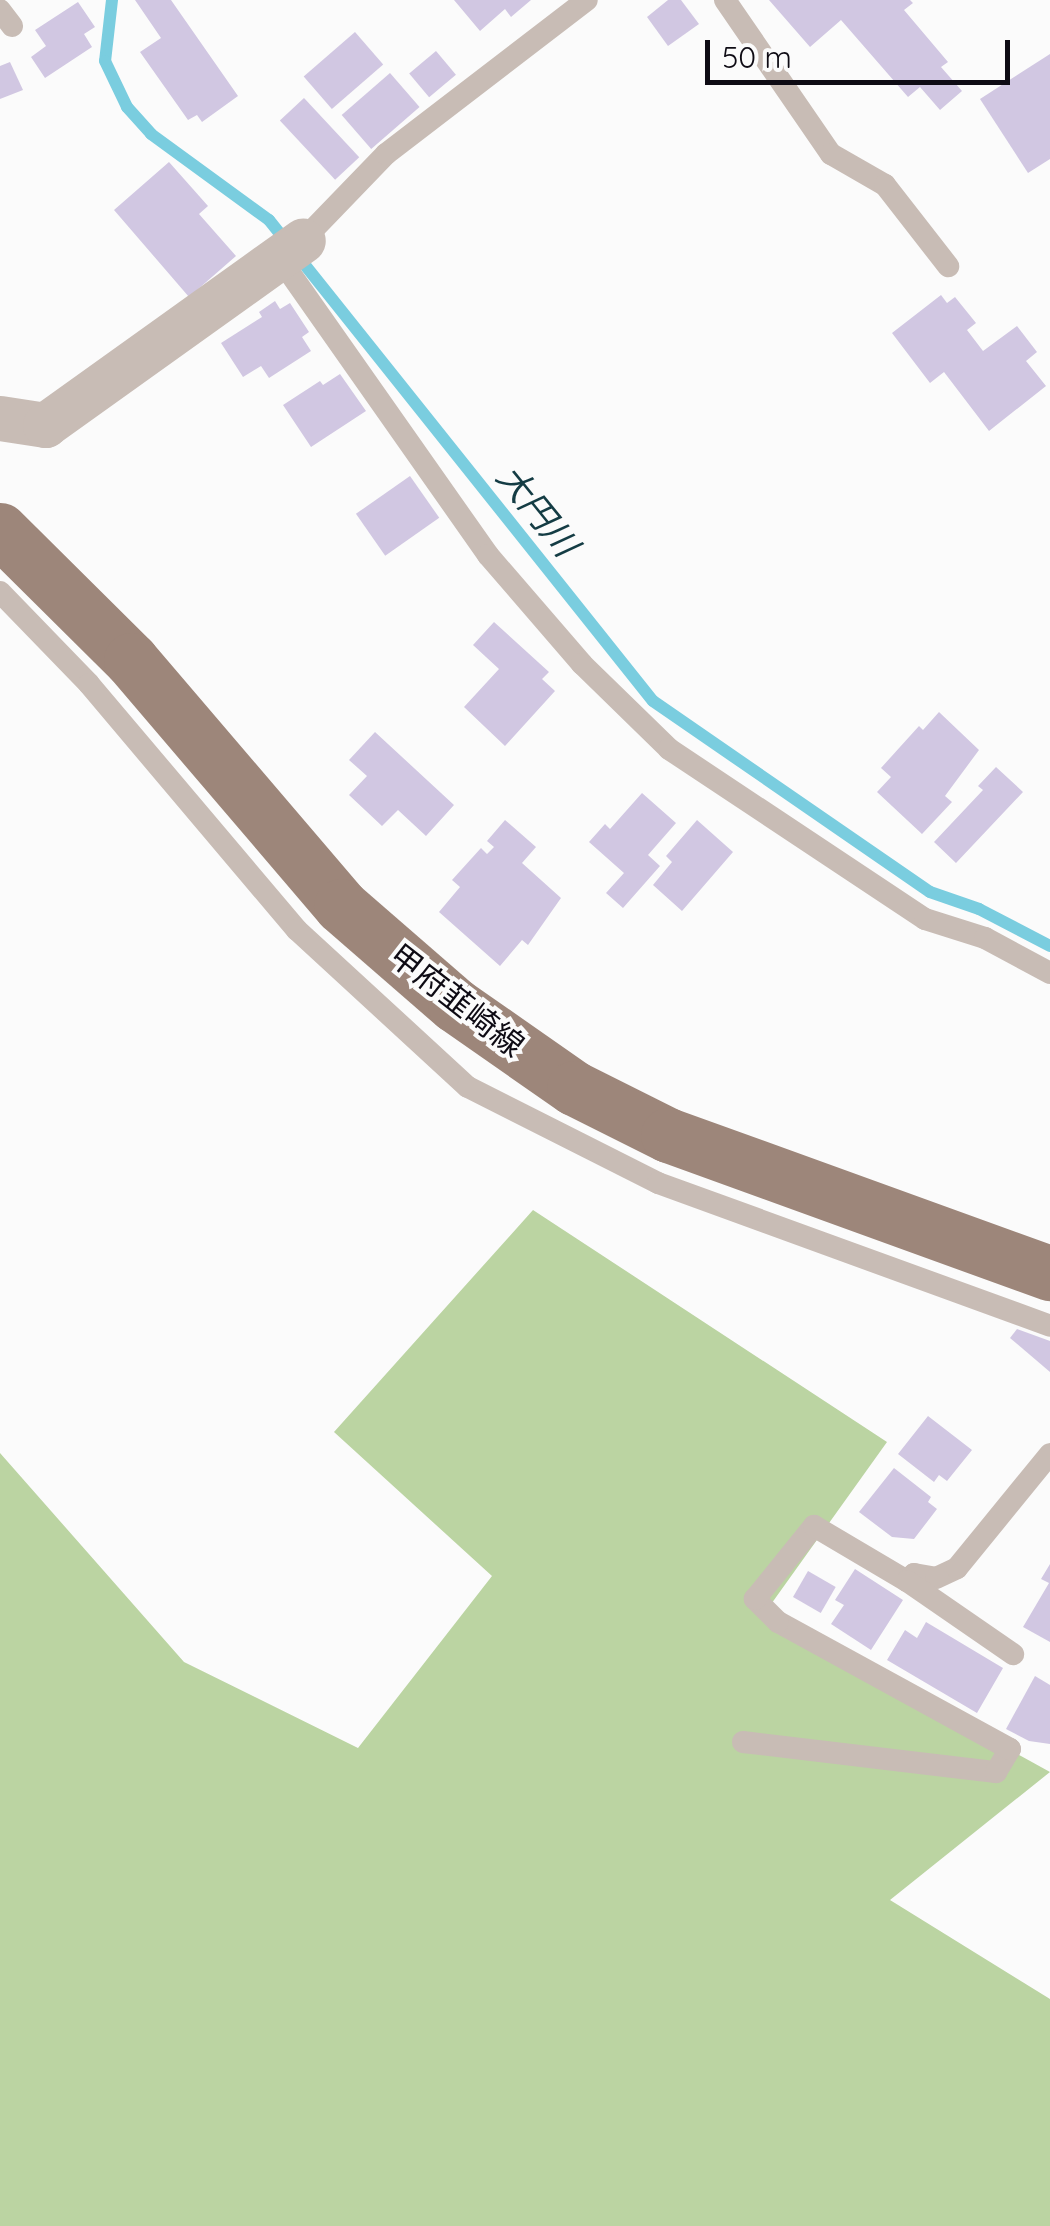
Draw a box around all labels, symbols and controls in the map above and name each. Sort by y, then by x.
scale bar [710,20,1015,82]
text: 50 m [722,38,792,76]
water label: 大円川 [489,456,587,564]
street label: 甲府韮崎線 [382,936,532,1064]

